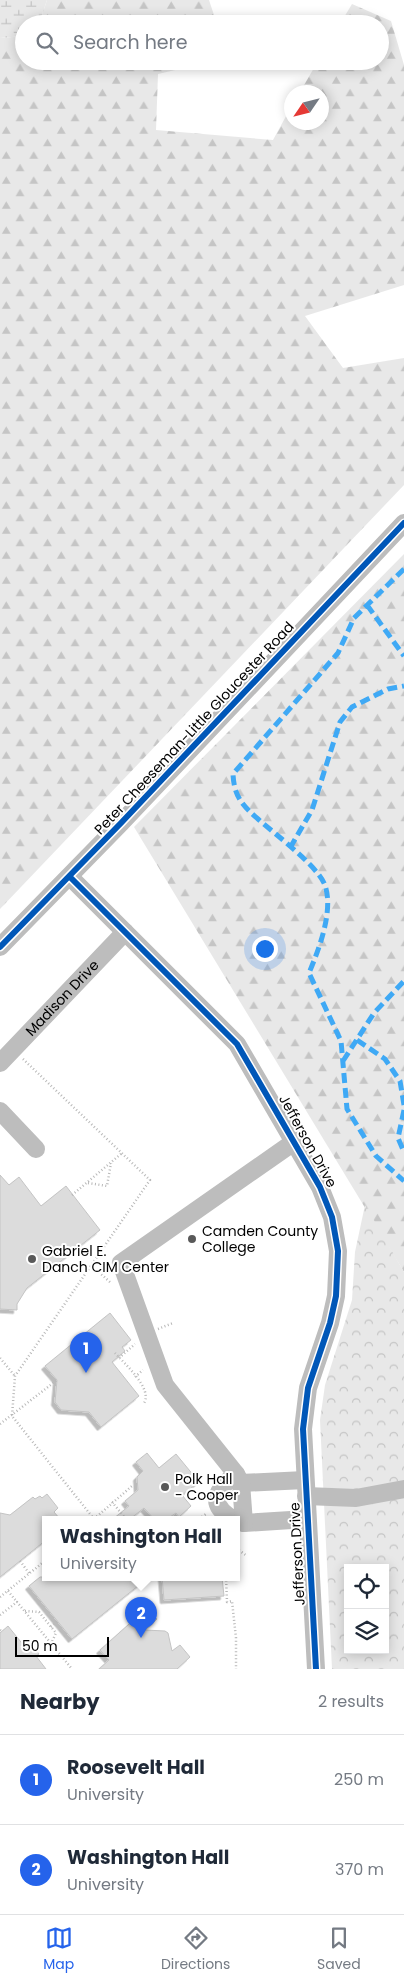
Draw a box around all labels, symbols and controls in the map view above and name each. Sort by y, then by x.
search box [15,15,389,70]
icon: search [33,29,61,57]
text: Search here [73,29,187,56]
north arrow [284,85,329,130]
street label: Peter Cheeseman-Little Gloucester Road [90,617,298,839]
your location [252,936,278,962]
street label: Madison Drive [21,955,104,1040]
street label: Jefferson Drive [274,1091,342,1191]
place label: Camden County College [202,1221,318,1257]
marker: Camden County College [186,1233,198,1245]
place label: Gabriel E. Danch CIM Center [42,1241,169,1277]
marker: Gabriel E. Danch CIM Center [26,1253,38,1265]
pin: 1 [70,1332,102,1373]
place label: Polk Hall - Cooper [175,1469,239,1505]
marker: Polk Hall - Cooper [159,1481,171,1493]
street label: Jefferson Drive [284,1502,310,1606]
popup [42,1516,240,1581]
text: Washington Hall [60,1523,222,1550]
text: University [60,1552,137,1575]
map controls [344,1564,389,1654]
button: locate [344,1564,389,1609]
pin: 2 [125,1597,157,1638]
button: layers [344,1609,389,1654]
scale bar [15,1634,109,1657]
text: 50 m [22,1636,58,1656]
text: Nearby [20,1687,100,1716]
text: 2 results [318,1690,384,1713]
text: Roosevelt Hall [67,1754,205,1781]
text: 1 [33,1768,39,1791]
text: 250 m [334,1768,384,1791]
text: University [67,1783,144,1806]
text: Washington Hall [67,1844,229,1871]
text: 2 [31,1858,41,1881]
text: 370 m [335,1858,384,1881]
text: University [67,1873,144,1896]
tab: Map [43,1924,74,1975]
tab: Directions [161,1924,230,1975]
tab: Saved [317,1924,361,1975]

